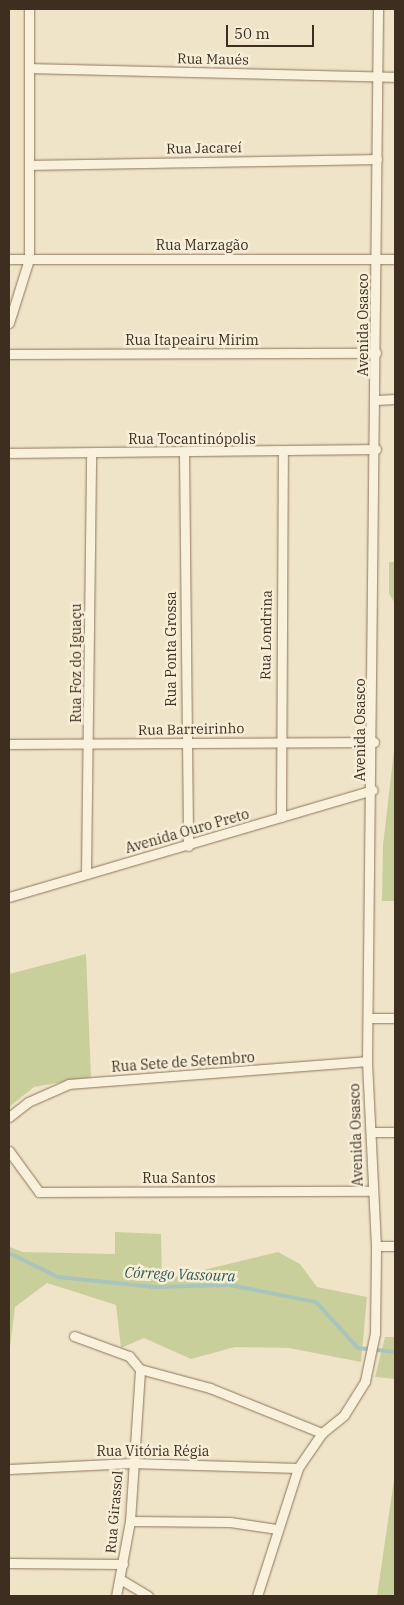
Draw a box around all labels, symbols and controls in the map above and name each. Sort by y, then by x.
scale bar [229,15,316,47]
text: 50 m [234,24,270,43]
street label: Rua Maués [177,50,249,68]
street label: Rua Jacareí [166,139,242,157]
street label: Rua Marzagão [156,237,248,253]
street label: Avenida Osasco [355,273,371,377]
street label: Rua Itapeairu Mirim [125,332,259,348]
street label: Rua Tocantinópolis [128,431,256,447]
street label: Rua Londrina [257,590,275,680]
street label: Rua Ponta Grossa [163,591,179,707]
street label: Rua Foz do Iguaçu [68,603,84,723]
street label: Avenida Osasco [352,678,368,782]
street label: Rua Barreirinho [138,720,244,738]
street label: Avenida Ouro Preto [123,805,251,857]
street label: Rua Sete de Setembro [111,1049,255,1075]
street label: Avenida Osasco [346,1083,366,1187]
street label: Rua Santos [142,1170,216,1186]
water label: Córrego Vassoura [124,1263,236,1285]
street label: Rua Vitória Régia [96,1443,210,1459]
street label: Rua Girassol [102,1470,126,1554]

